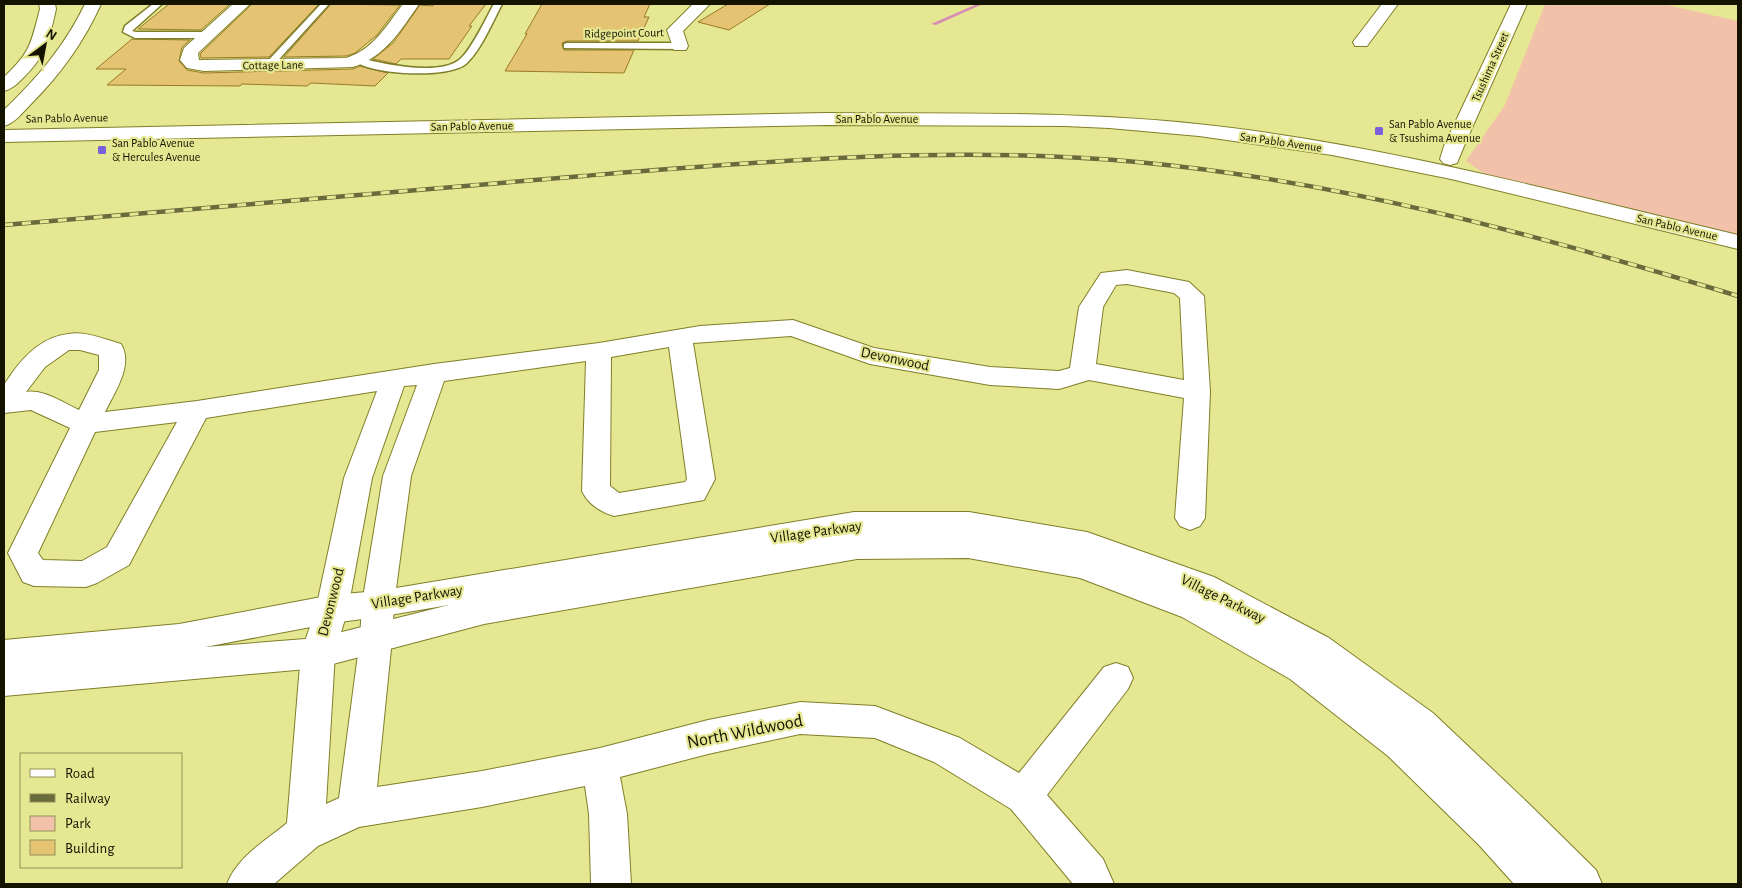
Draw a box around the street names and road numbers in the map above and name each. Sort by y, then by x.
street label: Ridgepoint Court [584,26,664,40]
street label: Tsushima Street [1469,30,1511,104]
street label: Cottage Lane [243,58,303,72]
street label: San Pablo Avenue [26,111,108,125]
street label: San Pablo Avenue [836,113,918,125]
street label: San Pablo Avenue [431,119,513,133]
street label: San Pablo Avenue [1239,130,1323,154]
street label: San Pablo Avenue [1635,212,1719,242]
street label: Devonwood [859,344,931,374]
street label: Village Parkway [769,518,863,546]
street label: Devonwood [315,566,347,638]
street label: Village Parkway [1178,572,1268,626]
street label: Village Parkway [370,582,464,612]
street label: North Wildwood [686,712,804,752]

